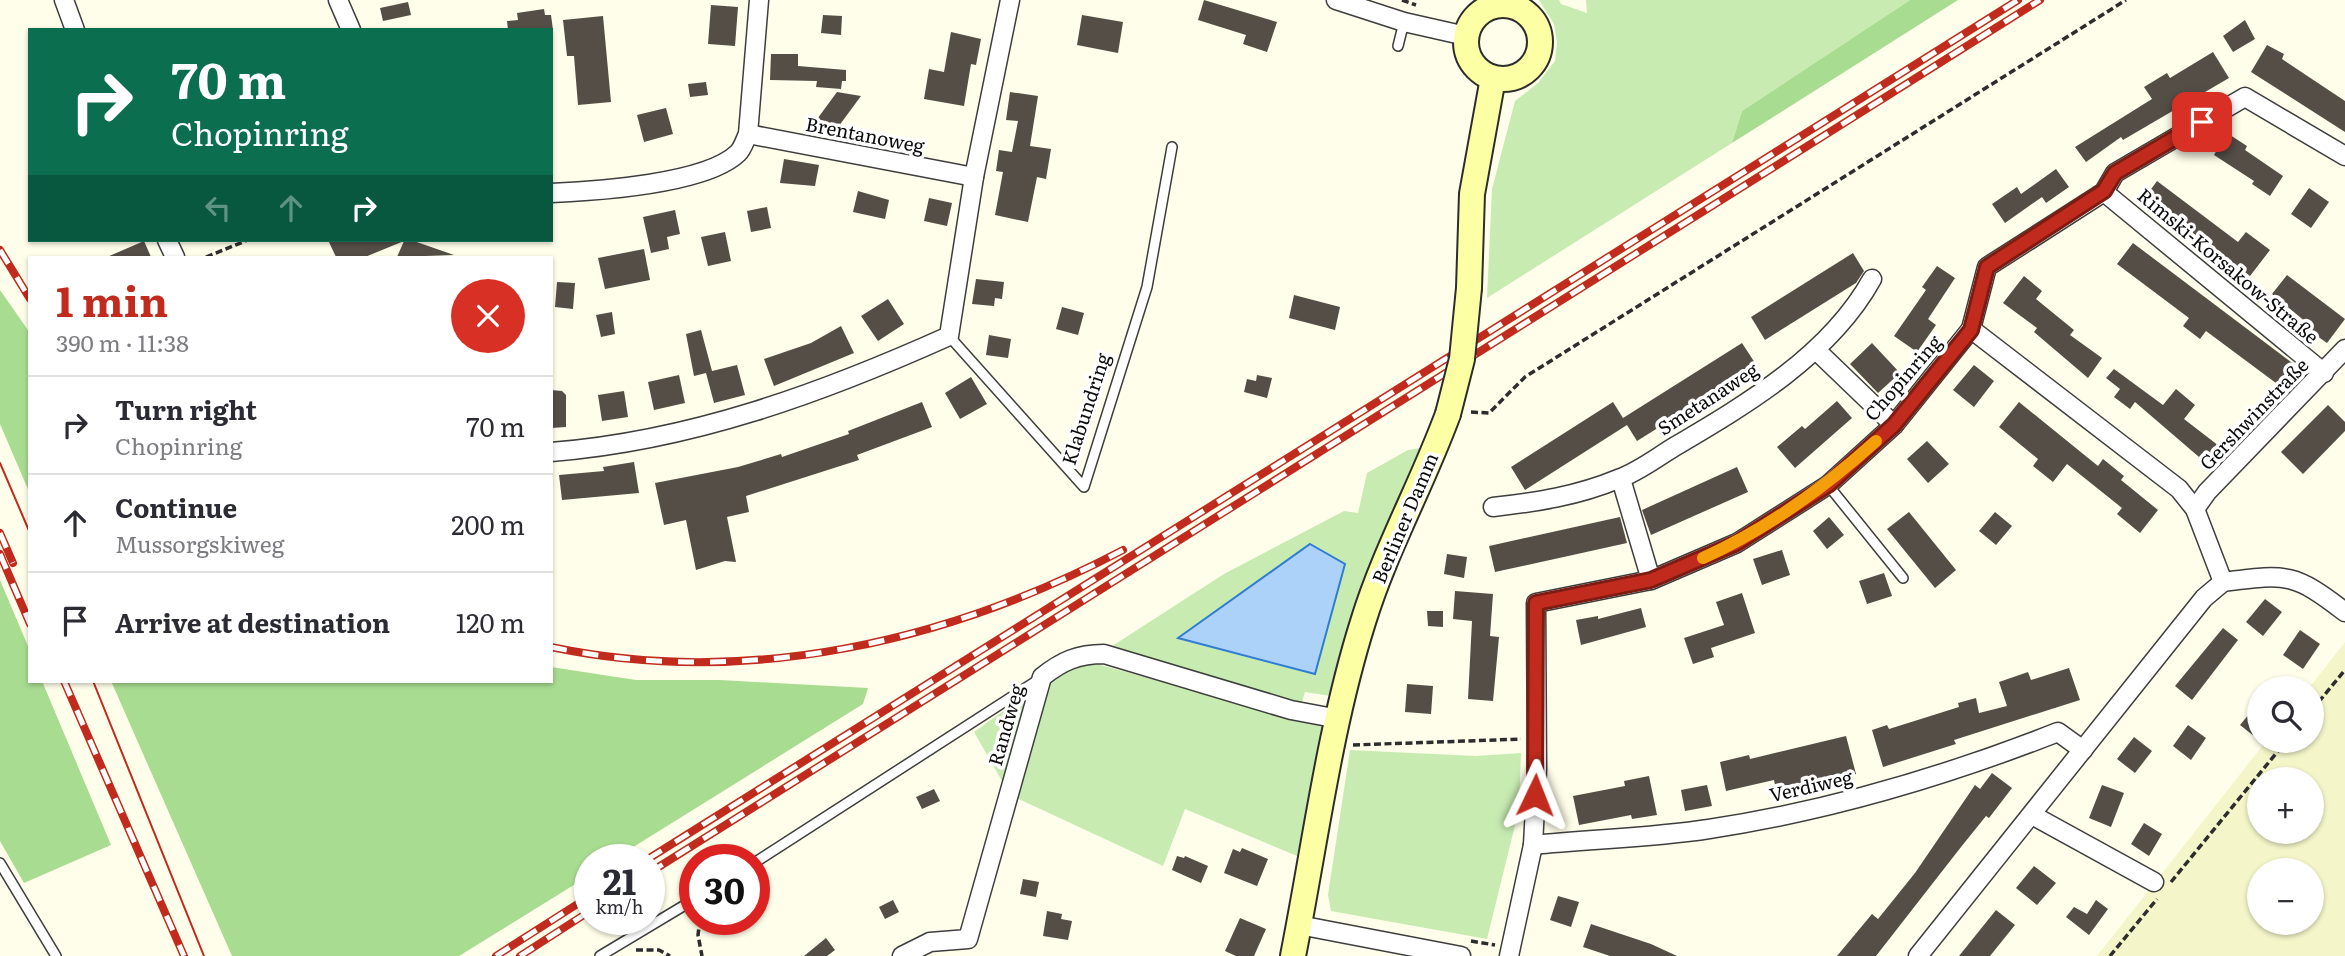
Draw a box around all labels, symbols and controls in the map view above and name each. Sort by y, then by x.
text: 70 m [171,41,286,114]
icon: right [56,56,147,147]
pin [2172,92,2232,152]
icon: arrive [2183,103,2221,141]
text: Chopinring [171,108,349,156]
street label: Brentanoweg [803,109,927,159]
street label: Rimski-Korsakow-Straße [2132,181,2326,350]
icon: left [199,189,237,227]
icon: ahead [272,189,310,227]
icon: right [345,189,383,227]
text: 1 min [56,268,168,330]
button: close [451,279,525,353]
text: 390 m · 11:38 [56,325,189,359]
street label: Chopinring [1857,328,1948,426]
street label: Klabundring [1054,349,1116,468]
street label: Gershwinstraße [2192,351,2314,476]
street label: Smetanaweg [1651,355,1764,441]
text: Turn right [115,389,257,428]
icon: right [56,406,94,444]
text: 70 m [466,406,525,445]
text: Chopinring [115,428,243,462]
street label: Berliner Damm [1364,448,1444,587]
text: Continue [115,487,237,526]
icon: ahead [56,504,94,542]
text: 200 m [451,504,525,543]
text: Mussorgskiweg [115,526,285,560]
icon: arrive [56,602,94,640]
text: Arrive at destination [115,602,390,641]
text: 120 m [456,602,525,641]
map controls [2247,676,2324,935]
button: search [2247,676,2324,753]
street label: Randweg [980,680,1030,769]
position arrow [1498,758,1572,832]
street label: Verdiweg [1766,762,1856,808]
button: + [2247,767,2324,844]
speed limit sign: 30 [679,844,770,935]
text: 21 [603,854,636,906]
button: − [2247,858,2324,935]
text: km/h [596,893,643,920]

